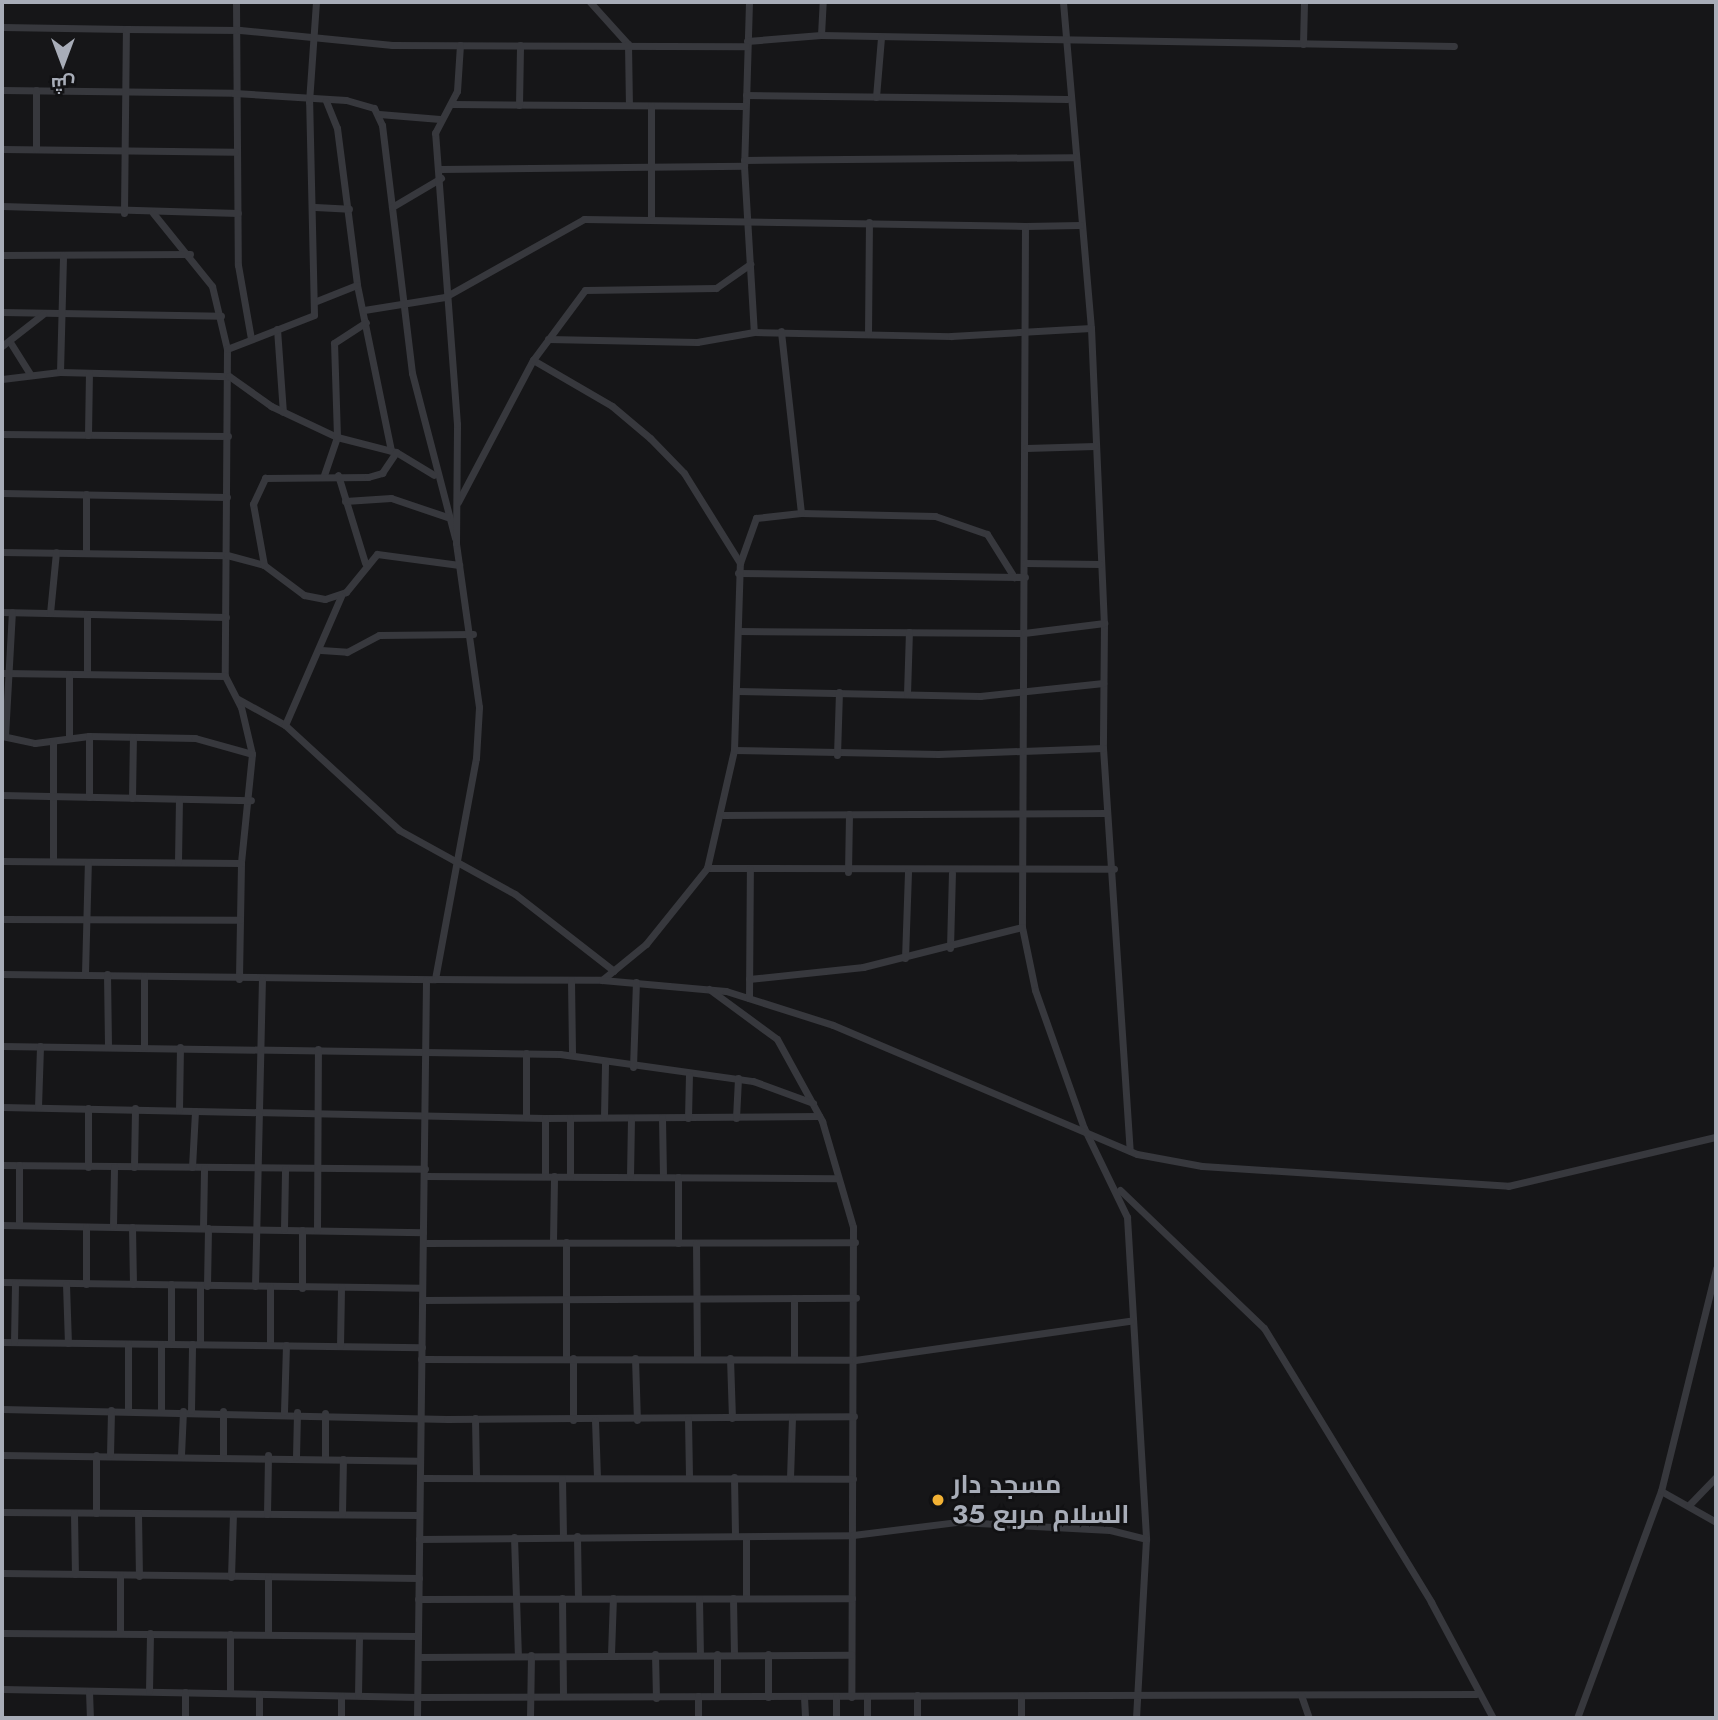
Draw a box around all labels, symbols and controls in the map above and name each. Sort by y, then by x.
north arrow [28,28,98,98]
text: ش [51,71,75,98]
place label: مسجد دار السلام مربع 35 [952,1469,1129,1530]
marker: مسجد دار السلام مربع 35 [930,1492,946,1508]

